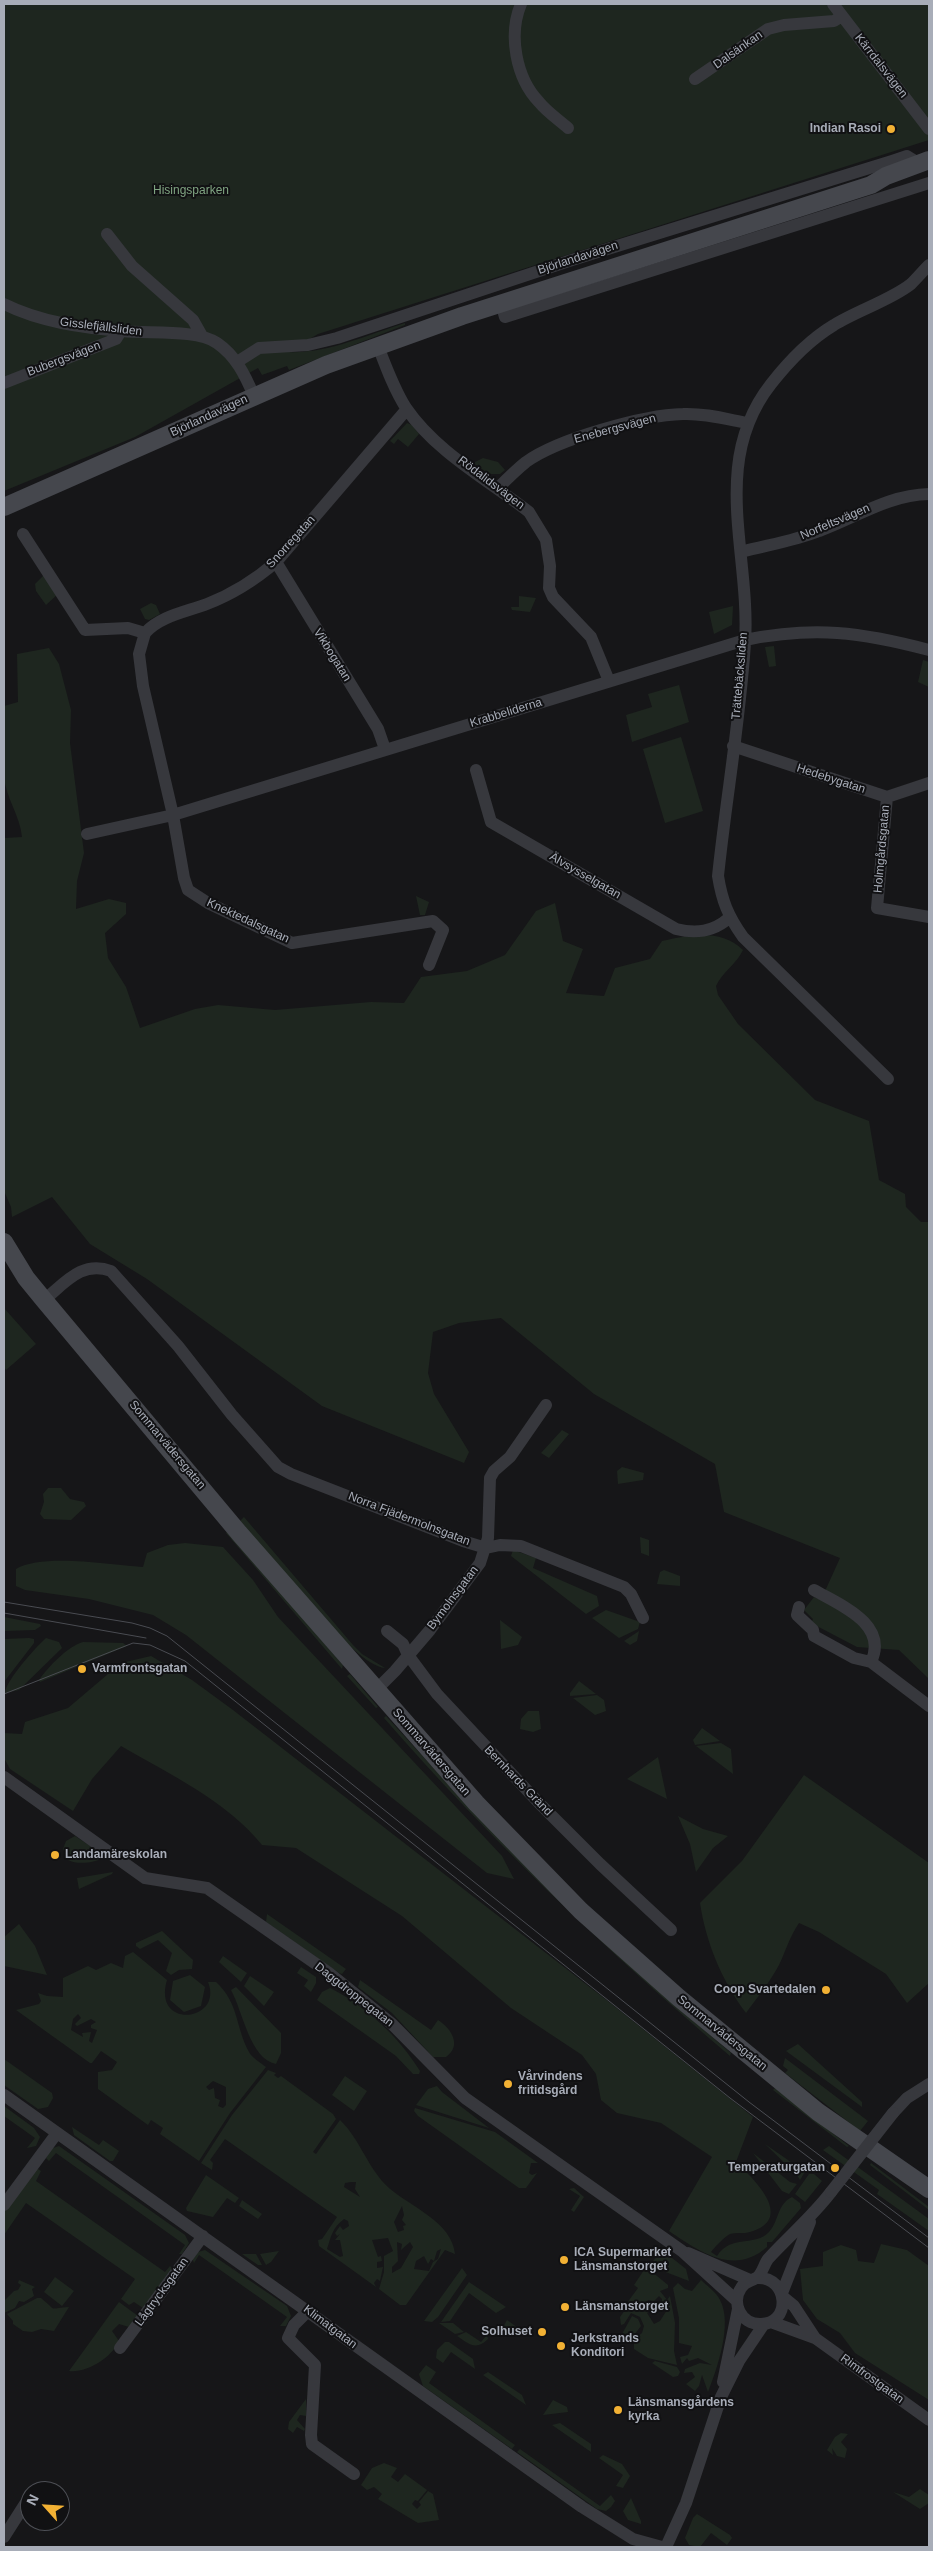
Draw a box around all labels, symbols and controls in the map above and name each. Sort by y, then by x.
street label: Dalsänkan [711,28,765,72]
street label: Kärrdalsvägen [852,31,910,101]
place label: Indian Rasoi [810,122,881,136]
marker: Indian Rasoi [885,123,897,135]
park label: Hisingsparken [153,184,229,198]
street label: Björlandavägen [536,238,620,278]
street label: Gisslefjällsliden [59,315,143,339]
street label: Bubergsvägen [25,338,103,380]
street label: Björlandavägen [168,392,250,440]
street label: Enebergsvägen [573,411,657,447]
street label: Rödalidsvägen [455,453,527,513]
street label: Norfeltsvägen [798,501,872,543]
street label: Snorregatan [264,513,318,571]
street label: Vikbogatan [310,626,354,684]
street label: Trättebäcksliden [729,632,751,720]
street label: Krabbeliderna [468,695,544,731]
street label: Hedebygatan [795,761,867,797]
street label: Holmgårdsgatan [871,805,893,893]
street label: Älvsysselgatan [547,850,623,902]
street label: Knektedalsgatan [204,896,292,946]
street label: Sommarvädersgatan [126,1398,208,1492]
street label: Norra Fjädermolnsgatan [346,1489,472,1549]
street label: Bymolnsgatan [424,1563,482,1633]
place label: Varmfrontsgatan [92,1662,187,1676]
marker: Varmfrontsgatan [76,1663,88,1675]
street label: Sommarvädersgatan [389,1705,473,1799]
street label: Bernhards Gränd [481,1743,555,1819]
place label: Landamäreskolan [65,1848,167,1862]
marker: Landamäreskolan [49,1849,61,1861]
street label: Daggdroppegatan [312,1960,396,2030]
place label: Coop Svartedalen [714,1983,816,1997]
marker: Coop Svartedalen [820,1984,832,1996]
street label: Sommarvädersgatan [674,1992,770,2074]
place label: Vårvindens fritidsgård [518,2070,583,2098]
marker: Vårvindens fritidsgård [502,2078,514,2090]
place label: Temperaturgatan [728,2161,825,2175]
marker: Temperaturgatan [829,2162,841,2174]
place label: ICA Supermarket Länsmanstorget [574,2246,671,2274]
marker: ICA Supermarket Länsmanstorget [558,2254,570,2266]
street label: Lågtrycksgatan [132,2255,192,2329]
place label: Länsmanstorget [575,2300,668,2314]
marker: Länsmanstorget [559,2301,571,2313]
street label: Klimatgatan [300,2302,360,2352]
place label: Solhuset [481,2325,532,2339]
marker: Solhuset [536,2326,548,2338]
place label: Jerkstrands Konditori [571,2332,639,2360]
marker: Jerkstrands Konditori [555,2340,567,2352]
street label: Rimfrostgatan [838,2351,906,2407]
place label: Länsmansgårdens kyrka [628,2396,734,2424]
marker: Länsmansgårdens kyrka [612,2404,624,2416]
north arrow [20,2481,70,2531]
text: N [23,2492,42,2508]

